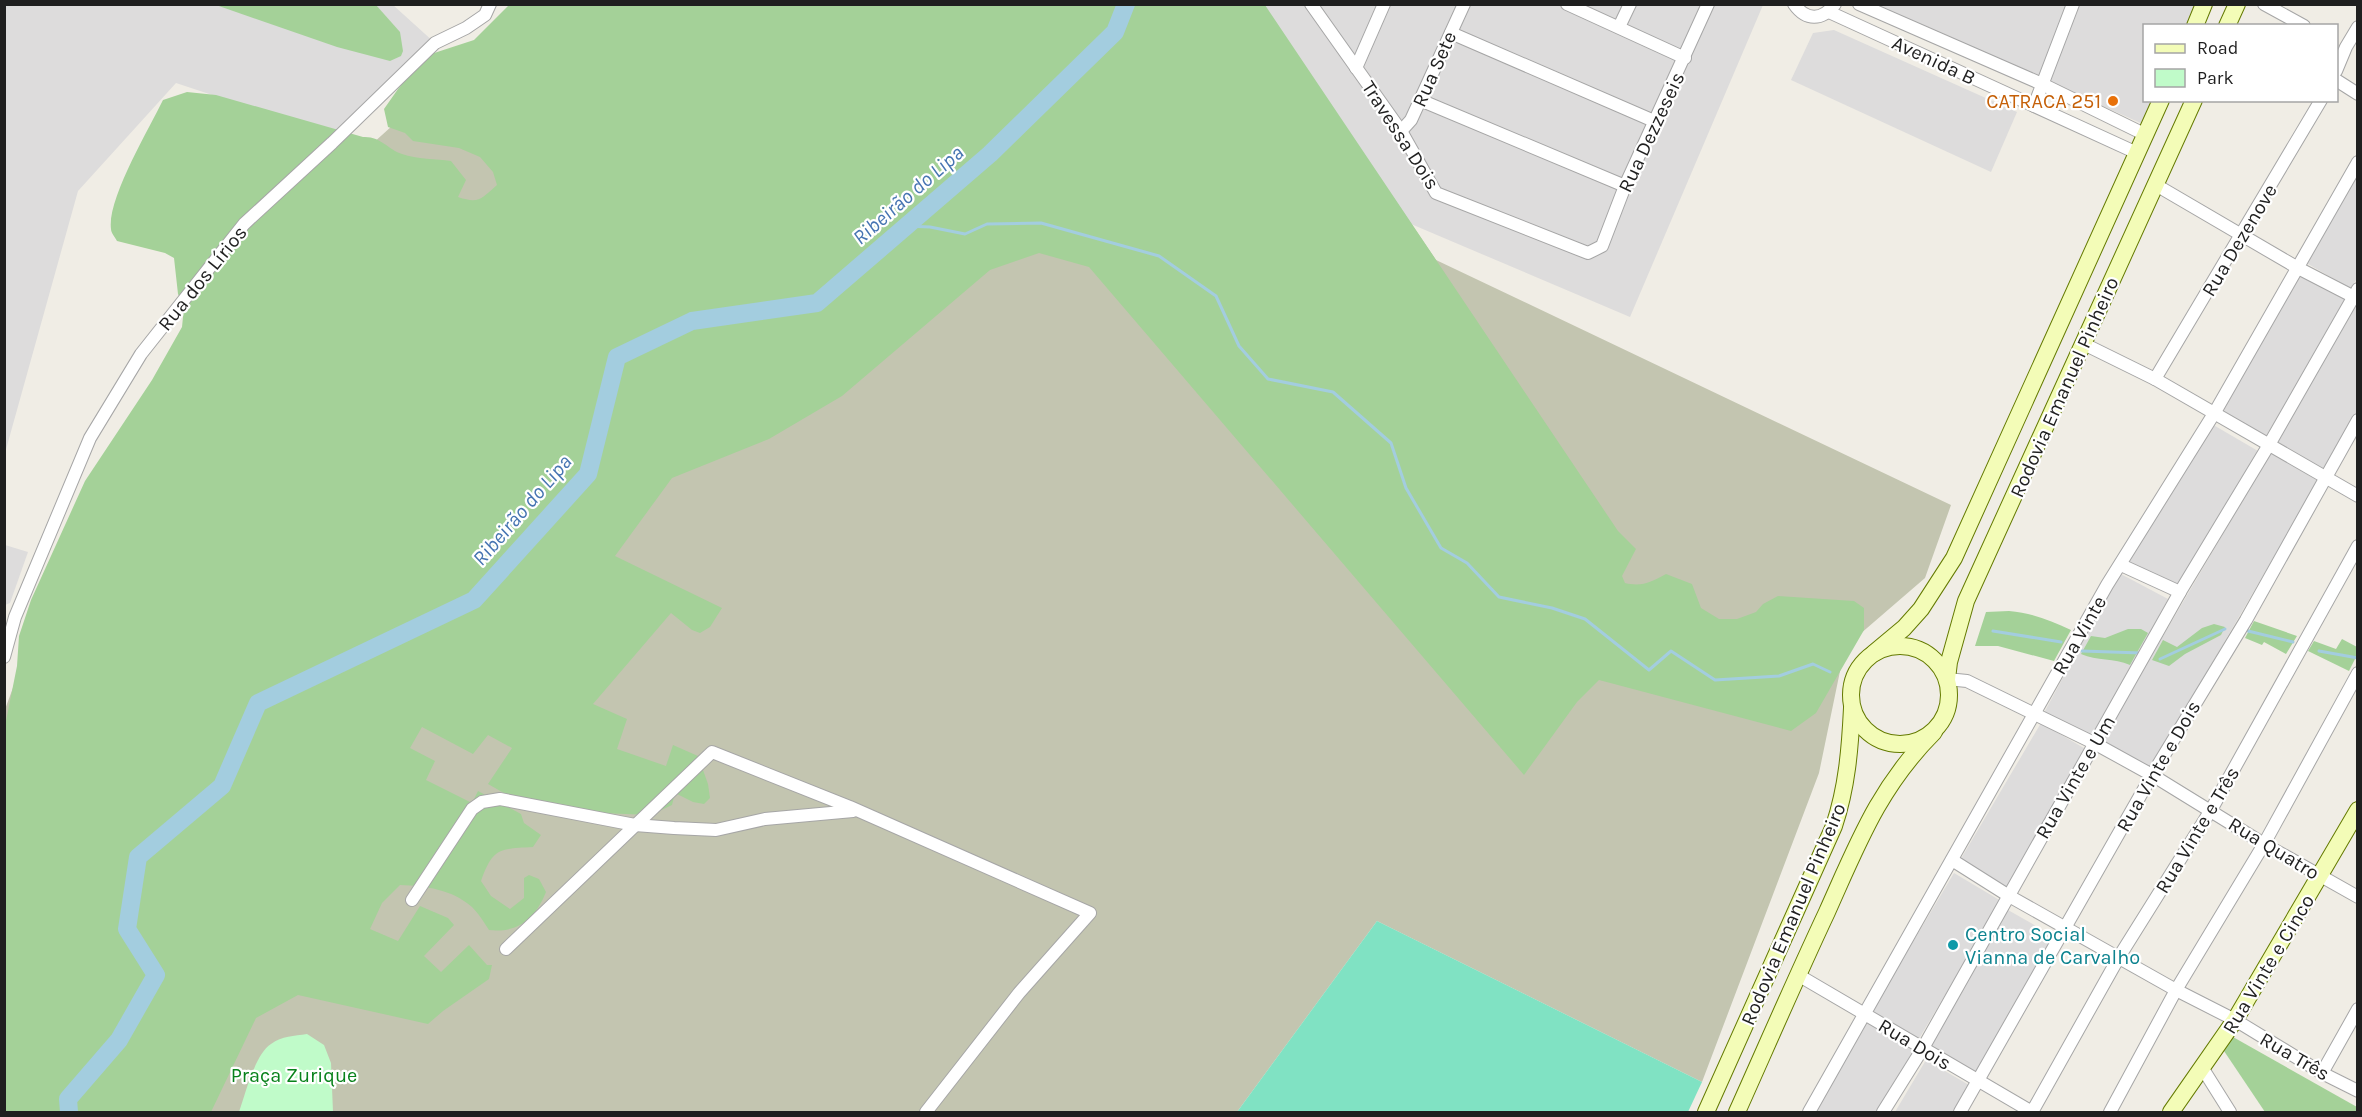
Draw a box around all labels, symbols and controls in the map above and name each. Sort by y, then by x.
legend [2143,24,2338,102]
street label: Rua Sete [1408,28,1461,111]
street label: Avenida B [1888,31,1979,90]
text: Road [2197,37,2238,59]
text: Park [2197,67,2234,89]
street label: Rua Dezzeseis [1614,68,1689,196]
street label: Travessa Dois [1357,77,1444,194]
place label: CATRACA 251 [1986,90,2101,113]
marker: CATRACA 251 [2106,94,2120,108]
water label: Ribeirão do Lipa [848,140,968,250]
street label: Rua Dezenove [2197,180,2282,300]
street label: Rua dos Lírios [153,221,252,335]
street label: Rodovia Emanuel Pinheiro [2005,273,2124,501]
water label: Ribeirão do Lipa [467,450,577,570]
street label: Rua Vinte [2048,592,2111,679]
street label: Rua Vinte e Dois [2112,697,2205,836]
street label: Rua Vinte e Um [2031,711,2120,843]
street label: Rua Vinte e Três [2151,763,2244,898]
street label: Rodovia Emanuel Pinheiro [1736,800,1851,1029]
street label: Rua Quatro [2224,812,2323,885]
street label: Rua Vinte e Cinco [2218,890,2319,1038]
place label: Centro Social Vianna de Carvalho [1965,923,2140,969]
marker: Centro Social Vianna de Carvalho [1946,938,1960,952]
street label: Rua Dois [1874,1014,1955,1075]
street label: Rua Três [2256,1027,2334,1086]
park label: Praça Zurique [231,1064,357,1087]

